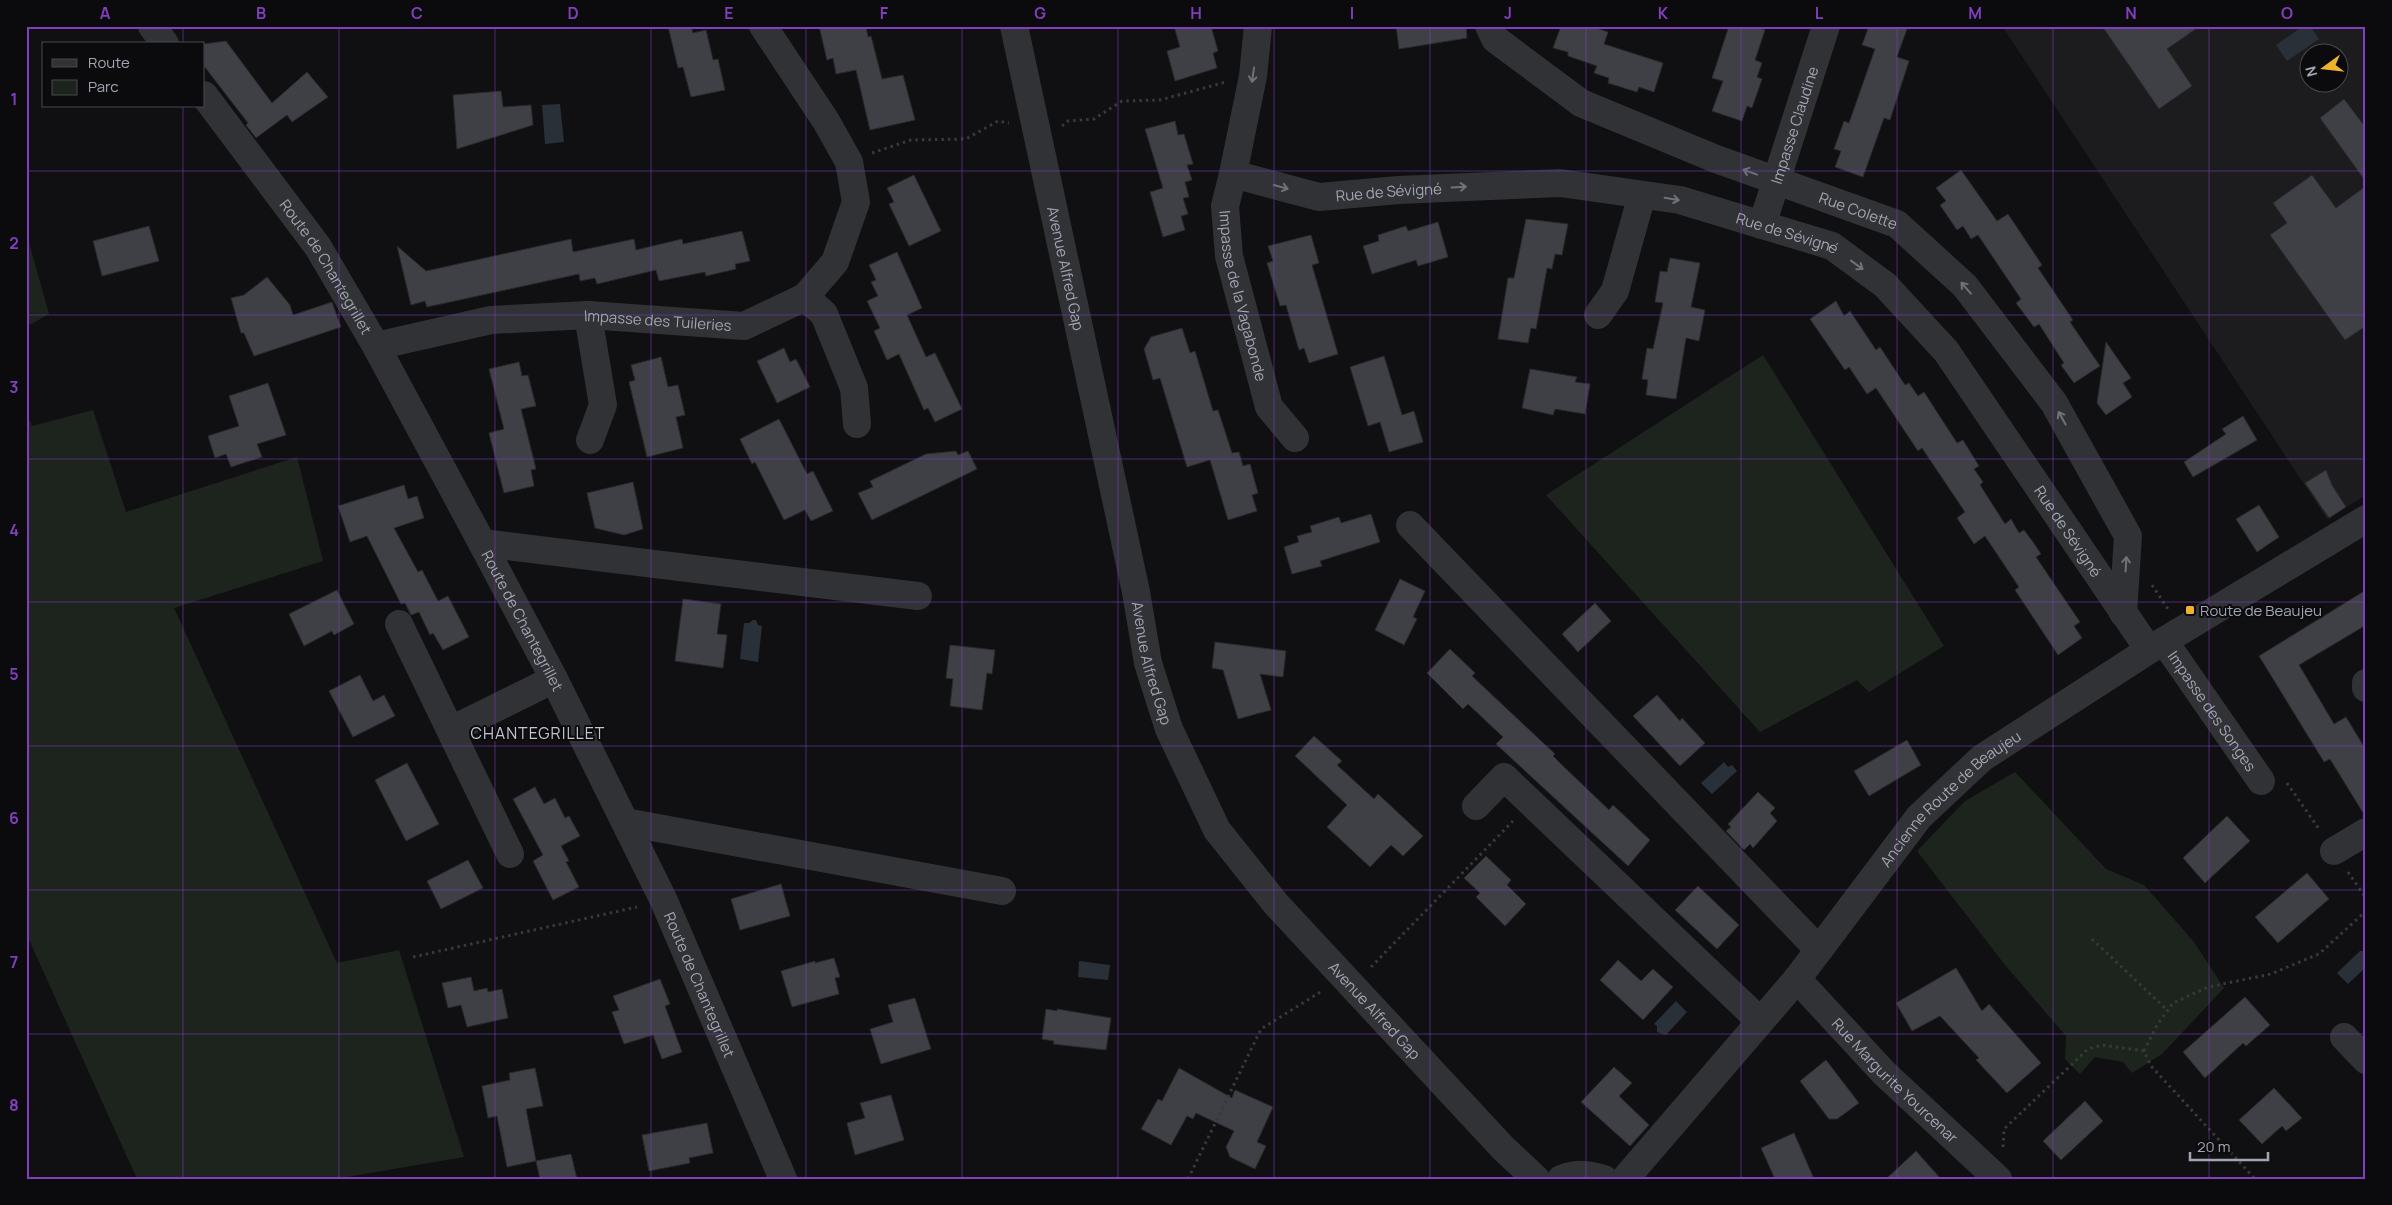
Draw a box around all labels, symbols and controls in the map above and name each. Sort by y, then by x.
text: A [100,2,111,24]
text: B [256,2,266,24]
text: C [411,2,423,24]
text: D [567,2,579,24]
text: E [724,2,734,24]
text: F [880,2,889,24]
text: G [1034,2,1046,24]
text: H [1190,2,1202,24]
text: I [1350,2,1354,24]
text: J [1504,2,1512,24]
text: K [1658,2,1669,24]
text: L [1815,2,1824,24]
text: M [1968,2,1982,24]
text: N [2125,2,2137,24]
text: O [2281,2,2293,24]
legend [42,42,205,108]
north arrow [2300,42,2350,92]
text: Route [88,52,130,73]
street label: Impasse Claudine [1765,63,1823,187]
text: N [2300,64,2321,79]
one-way arrow [1248,66,1258,82]
text: Parc [88,76,119,97]
text: 1 [10,88,18,110]
one-way arrow [1742,166,1758,176]
street label: Rue de Sévigné [1335,178,1442,206]
one-way arrow [1272,182,1288,192]
one-way arrow [1450,183,1466,192]
street label: Rue Colette [1816,186,1901,234]
street label: Route de Chantegrillet [275,195,377,338]
one-way arrow [1664,195,1680,205]
street label: Avenue Alfred Gap [1043,204,1090,333]
street label: Rue de Sévigné [1734,207,1844,259]
street label: Impasse de la Vagabonde [1215,209,1272,384]
text: 2 [9,232,19,254]
one-way arrow [1850,259,1863,270]
one-way arrow [1960,282,1971,295]
street label: Impasse des Tuileries [583,304,733,336]
text: 3 [9,376,19,398]
one-way arrow [2057,412,2067,426]
street label: Rue de Sévigné [2030,481,2107,581]
text: 4 [9,519,19,541]
street label: Route de Chantegrillet [477,546,569,694]
one-way arrow [2122,556,2131,572]
street label: Avenue Alfred Gap [1127,600,1178,728]
place label: Route de Beaujeu [2200,600,2322,621]
marker: Route de Beaujeu [2184,604,2196,616]
street label: Impasse des Songes [2163,646,2262,775]
text: 5 [9,663,19,685]
district label: CHANTEGRILLET [471,722,605,744]
street label: Ancienne Route de Beaujeu [1875,725,2025,871]
text: 6 [9,807,19,829]
street label: Route de Chantegrillet [659,909,740,1061]
text: 7 [10,951,18,973]
street label: Avenue Alfred Gap [1324,957,1426,1064]
street label: Rue Margurite Yourcenar [1827,1013,1963,1148]
text: 8 [9,1094,19,1116]
scale bar [2190,1130,2267,1162]
text: 20 m [2197,1136,2230,1157]

